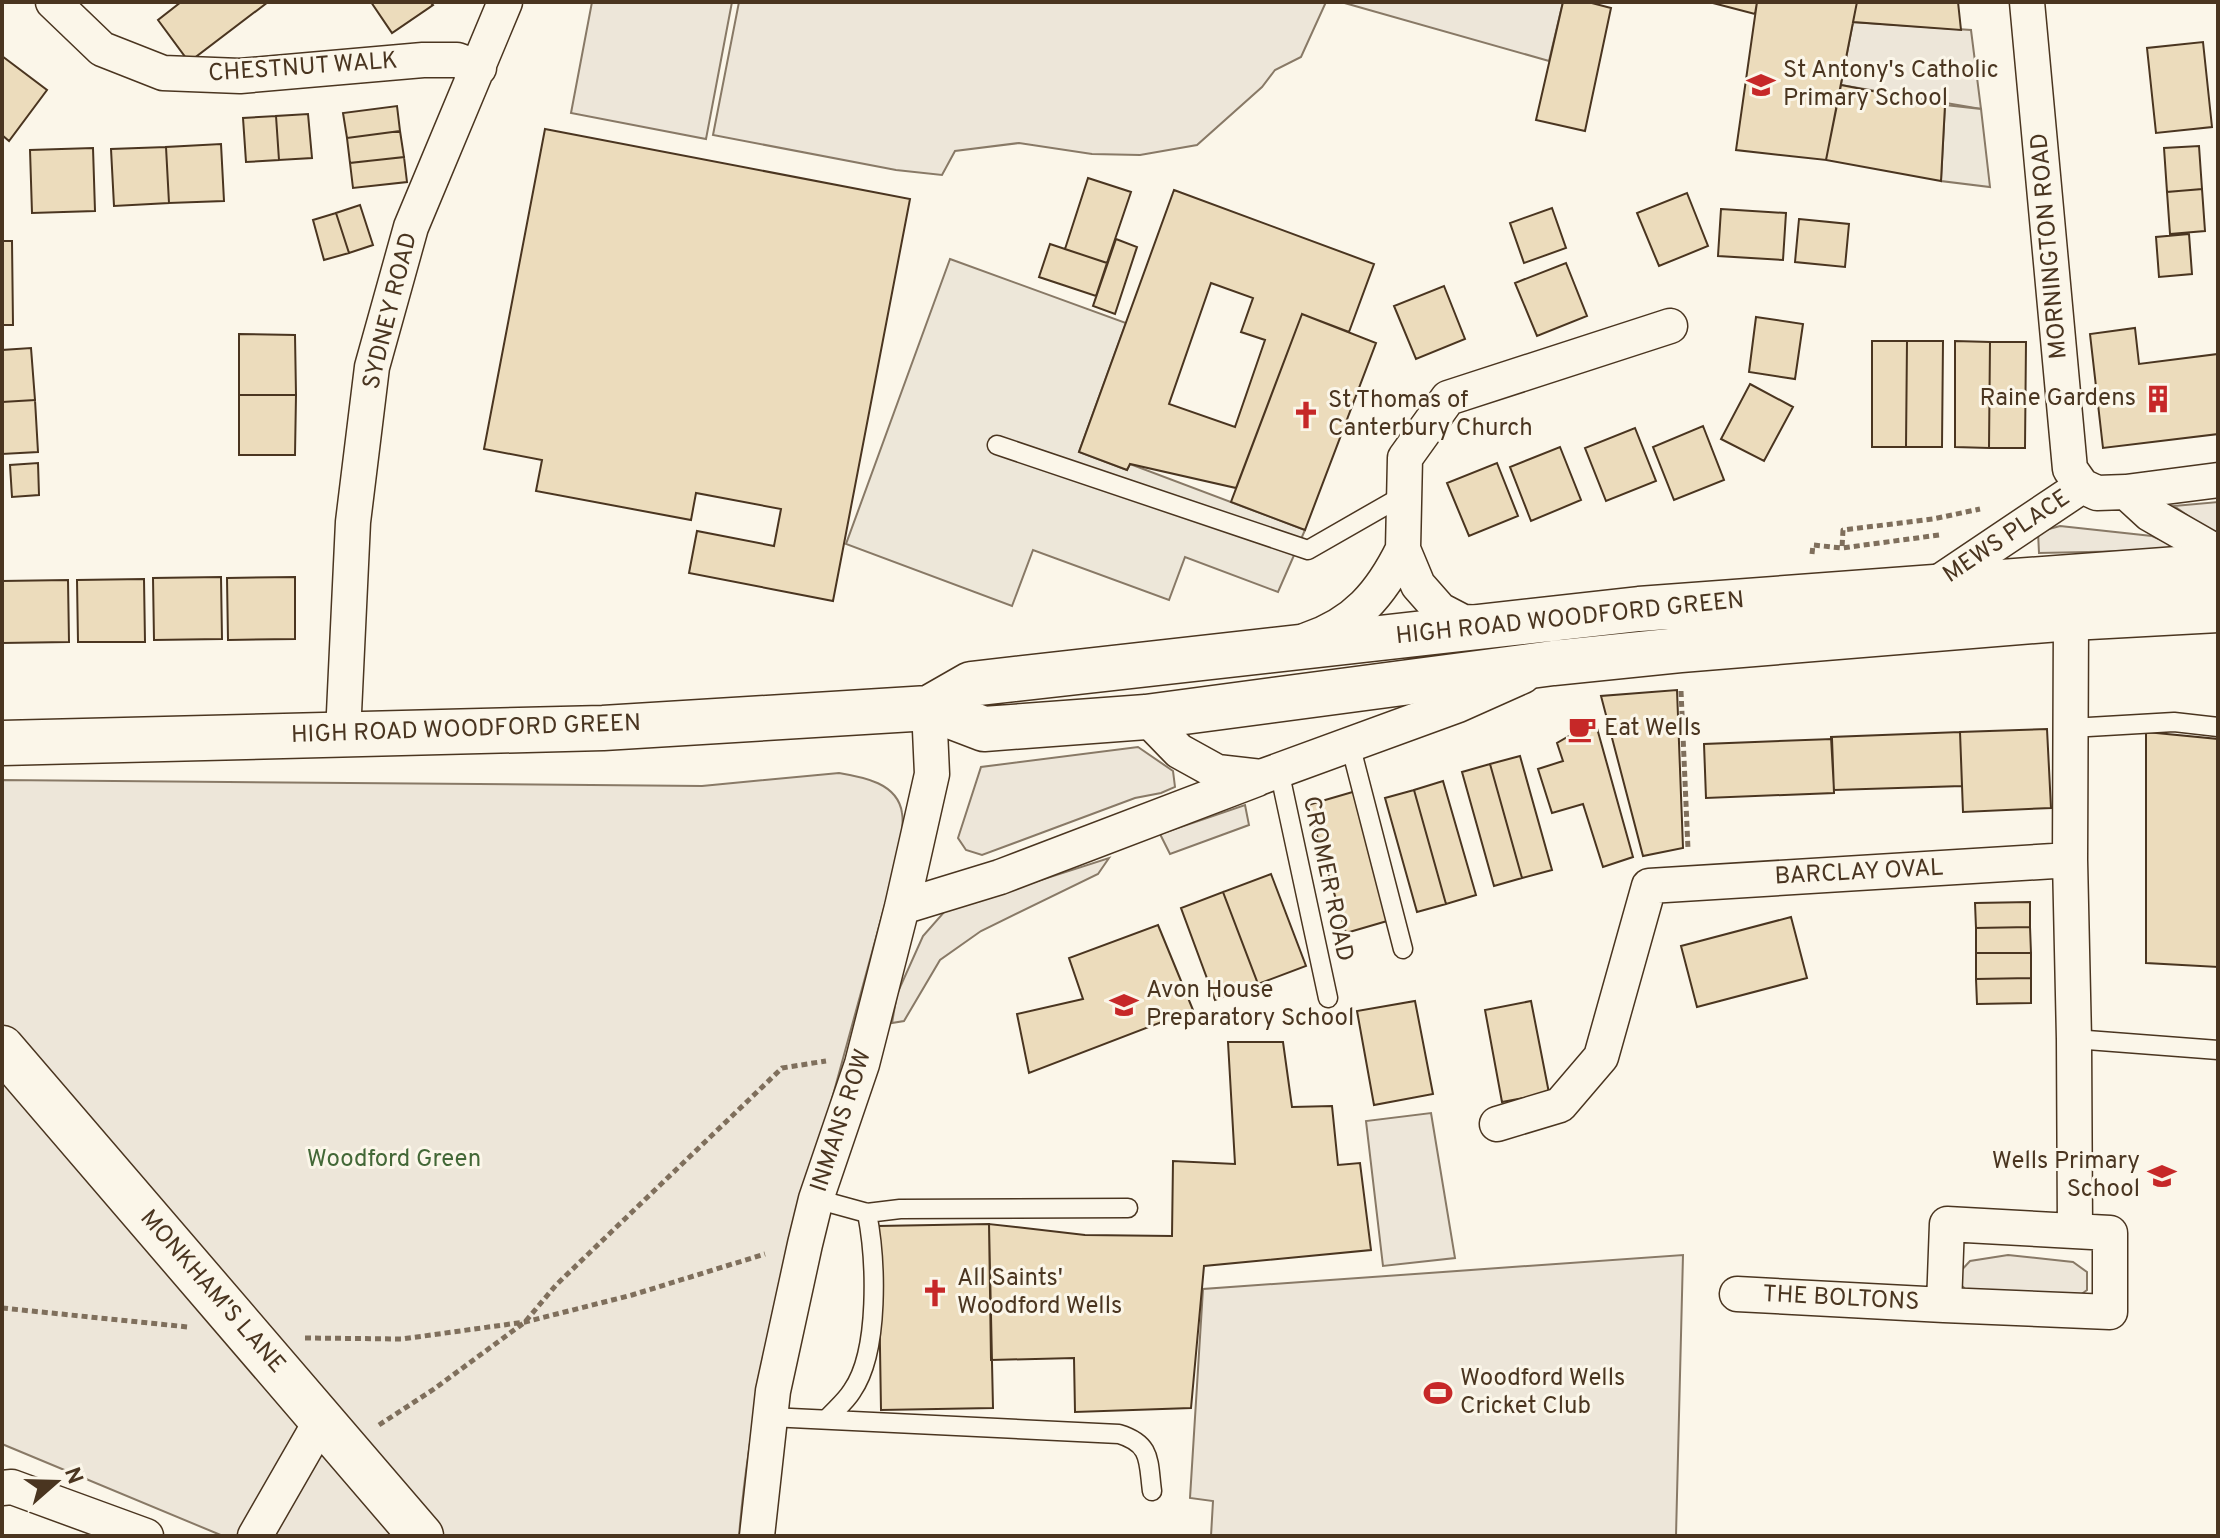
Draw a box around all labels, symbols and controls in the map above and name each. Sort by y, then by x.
street label: CHESTNUT WALK [207,46,399,90]
place label: St Antony's Catholic Primary School [1783,56,1999,114]
school or university icon: St Antony's Catholic Primary School [1746,70,1776,100]
street label: MORNINGTON ROAD [2025,132,2075,360]
street label: SYDNEY ROAD [357,230,425,392]
place label: Raine Gardens [1980,384,2136,414]
building icon: Raine Gardens [2143,384,2173,414]
place label: St Thomas of Canterbury Church [1328,386,1533,444]
church icon: St Thomas of Canterbury Church [1291,400,1321,430]
street label: MEWS PLACE [1938,483,2076,591]
street label: HIGH ROAD WOODFORD GREEN [1394,586,1746,652]
street label: HIGH ROAD WOODFORD GREEN [290,709,642,751]
cafe icon: Eat Wells [1567,714,1597,744]
place label: Eat Wells [1604,714,1701,744]
street label: CROMER ROAD [1295,794,1359,964]
street label: BARCLAY OVAL [1774,854,1944,892]
place label: Avon House Preparatory School [1146,976,1354,1034]
school or university icon: Avon House Preparatory School [1109,990,1139,1020]
street label: INMANS ROW [805,1046,879,1196]
park label: Woodford Green [307,1145,481,1175]
place label: Wells Primary School [1992,1147,2140,1205]
school or university icon: Wells Primary School [2147,1161,2177,1191]
street label: MONKHAM'S LANE [133,1204,291,1380]
place label: All Saints' Woodford Wells [957,1264,1122,1322]
church icon: All Saints' Woodford Wells [920,1278,950,1308]
street label: THE BOLTONS [1762,1280,1920,1318]
place label: Woodford Wells Cricket Club [1460,1364,1625,1422]
sports icon: Woodford Wells Cricket Club [1423,1378,1453,1408]
north arrow [16,1442,96,1522]
text: N [57,1464,88,1488]

